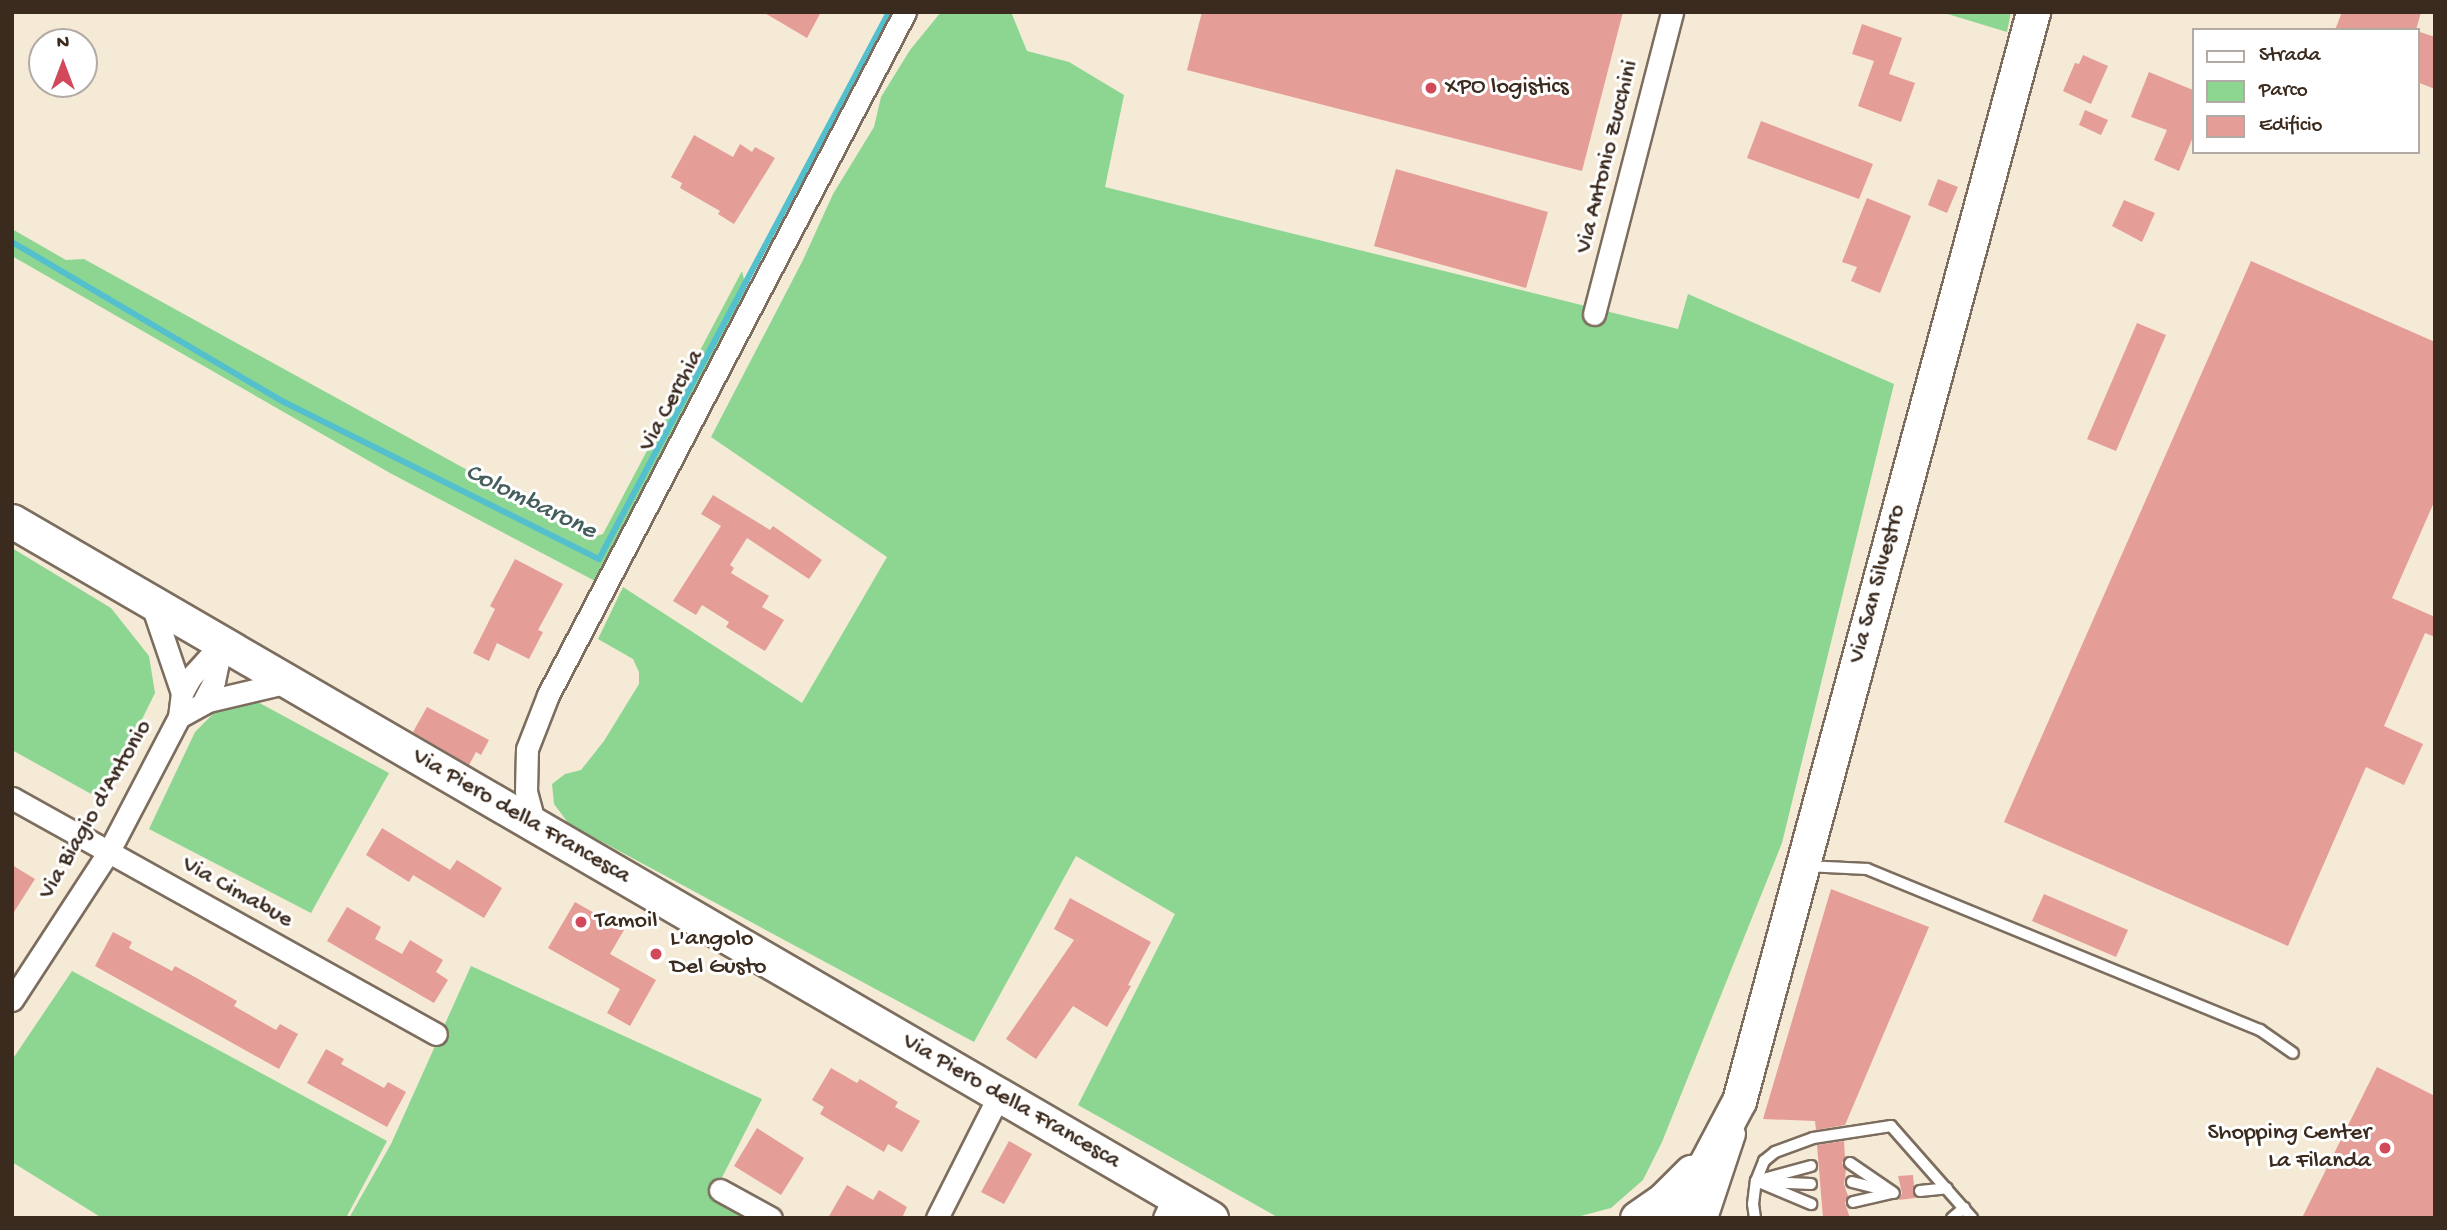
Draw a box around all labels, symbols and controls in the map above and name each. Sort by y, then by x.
north arrow [28,28,98,98]
legend [2192,28,2419,154]
text: N [57,32,69,55]
text: Strada [2259,44,2320,69]
street label: Via Antonio Zucchini [1570,57,1646,257]
place label: XPO logistics [1445,74,1569,102]
text: Parco [2259,79,2308,104]
marker: XPO logistics [1423,80,1439,96]
text: Edificio [2259,114,2323,139]
street label: Via Cerchia [633,345,711,457]
water label: Colombarone [459,458,601,548]
street label: Via San Silvestro [1843,501,1913,667]
street label: Via Biagio d'Antonio [33,715,159,905]
street label: Via Piero della Francesca [407,743,635,891]
street label: Via Cimabue [176,851,298,935]
place label: Tamoil [595,908,658,936]
marker: Tamoil [573,914,589,930]
place label: L'angolo Del Gusto [670,926,766,982]
marker: L'angolo Del Gusto [648,946,664,962]
street label: Via Piero della Francesca [897,1028,1125,1176]
place label: Shopping Center La Filanda [2207,1120,2371,1176]
marker: Shopping Center La Filanda [2377,1140,2393,1156]

